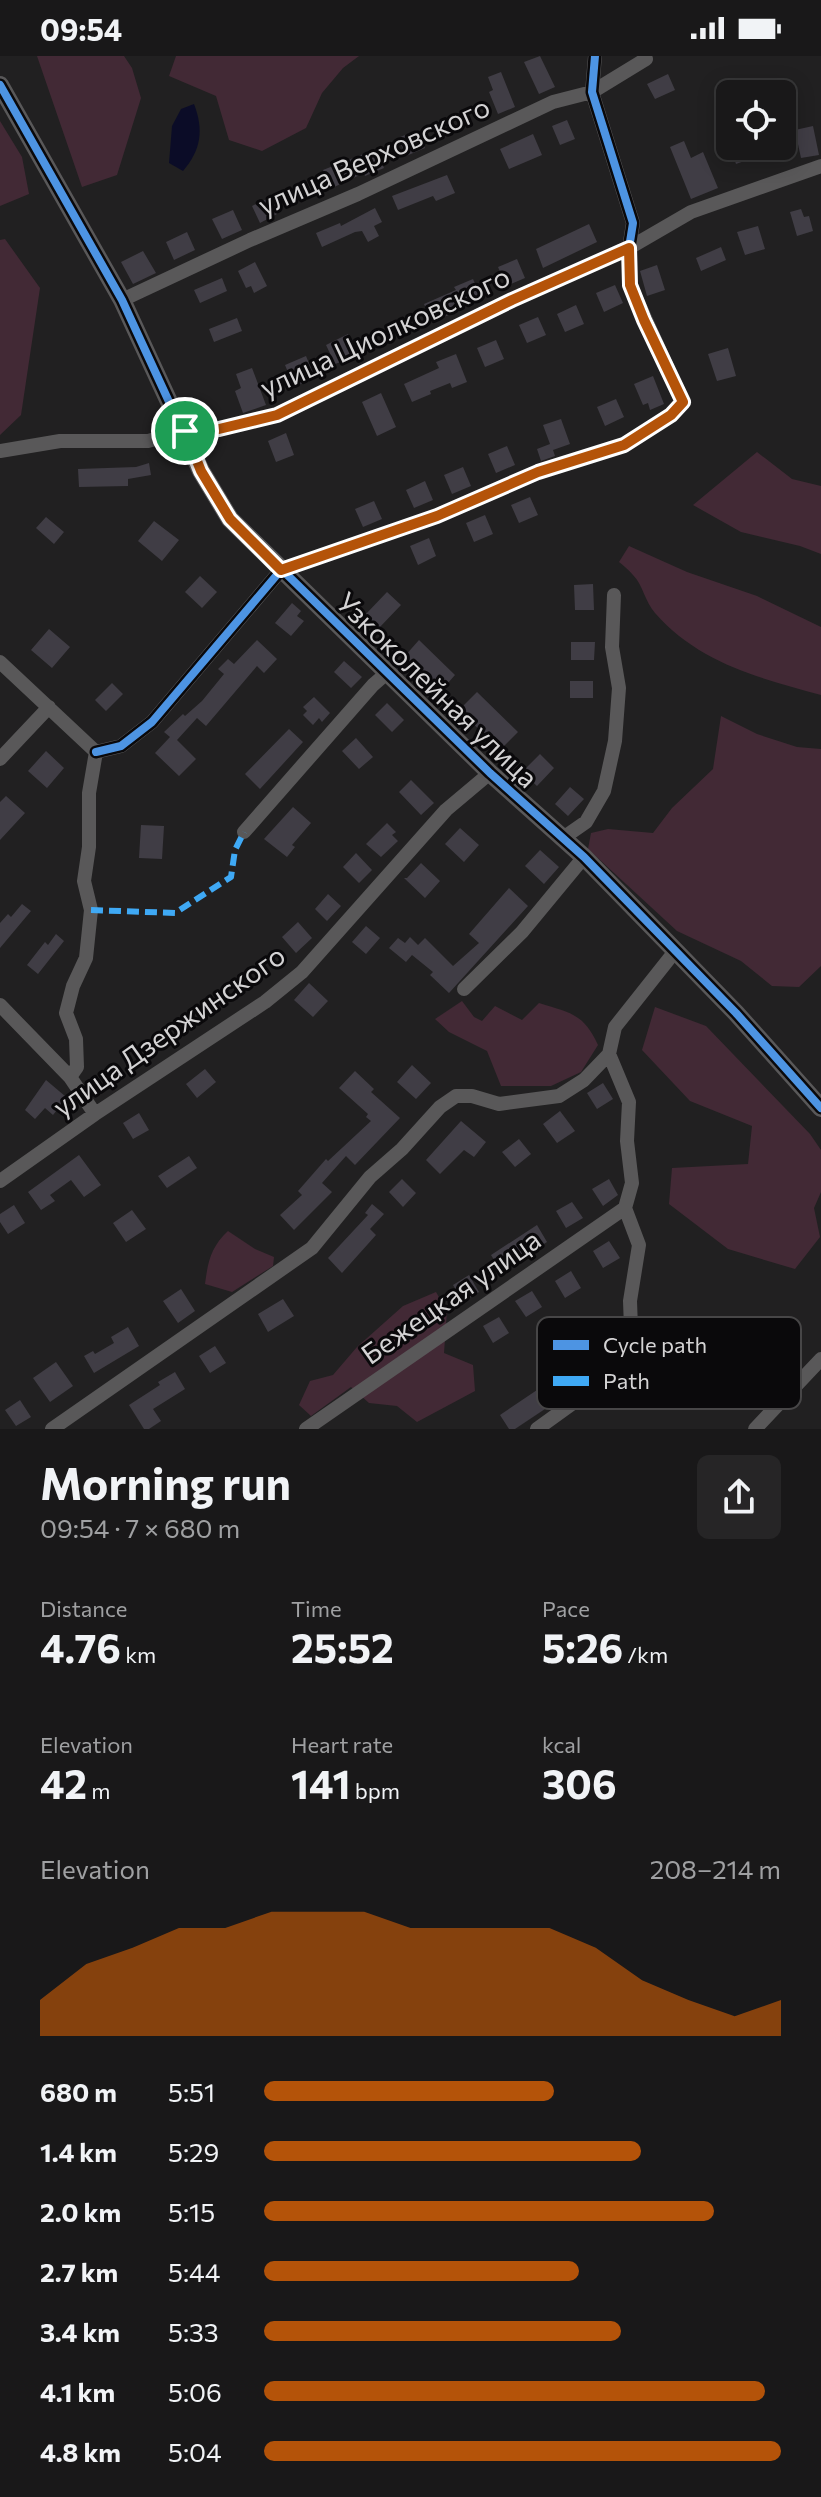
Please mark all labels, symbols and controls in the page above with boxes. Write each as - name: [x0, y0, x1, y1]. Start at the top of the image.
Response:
- text: 09:54: [40, 10, 122, 47]
- map controls: [716, 80, 796, 160]
- button: locate: [716, 80, 796, 160]
- street label: улица Верховского: [252, 89, 495, 221]
- street label: улица Циолковского: [254, 258, 515, 404]
- pin: [151, 397, 219, 465]
- icon: arrive: [163, 409, 207, 453]
- street label: Узкоколейная улица: [330, 584, 545, 794]
- street label: улица Дзержинского: [46, 937, 291, 1123]
- street label: Бежецкая улица: [354, 1222, 547, 1371]
- legend: [537, 1317, 801, 1409]
- text: Cycle path: [603, 1331, 707, 1358]
- text: Path: [603, 1367, 650, 1394]
- text: Morning run: [40, 1455, 291, 1509]
- button: share: [697, 1455, 781, 1539]
- text: 09:54 · 7 × 680 m: [40, 1512, 240, 1543]
- text: Distance: [40, 1595, 127, 1622]
- text: Time: [291, 1595, 342, 1622]
- text: Pace: [542, 1595, 590, 1622]
- text: 4.76: [40, 1622, 121, 1671]
- text: 25:52: [291, 1622, 394, 1671]
- text: 5:26: [542, 1622, 623, 1671]
- text: km: [121, 1641, 156, 1668]
- text: /km: [623, 1641, 668, 1668]
- text: Elevation: [40, 1731, 133, 1758]
- text: Heart rate: [291, 1731, 393, 1758]
- text: kcal: [542, 1731, 581, 1758]
- text: 42: [40, 1758, 87, 1807]
- text: 141: [291, 1758, 351, 1807]
- text: 306: [542, 1758, 617, 1807]
- text: m: [87, 1777, 110, 1804]
- text: bpm: [351, 1777, 400, 1804]
- text: Elevation: [40, 1853, 150, 1884]
- text: 208–214 m: [650, 1853, 781, 1884]
- text: 680 m: [40, 2076, 117, 2107]
- text: 5:51: [168, 2076, 215, 2107]
- text: 1.4 km: [40, 2136, 117, 2167]
- text: 5:29: [168, 2136, 219, 2167]
- text: 2.0 km: [40, 2196, 121, 2227]
- text: 5:15: [168, 2196, 215, 2227]
- text: 2.7 km: [40, 2256, 118, 2287]
- text: 5:44: [168, 2256, 220, 2287]
- text: 3.4 km: [40, 2316, 120, 2347]
- text: 5:33: [168, 2316, 219, 2347]
- text: 4.1 km: [40, 2376, 115, 2407]
- text: 5:06: [168, 2376, 222, 2407]
- text: 4.8 km: [40, 2436, 121, 2467]
- text: 5:04: [168, 2436, 222, 2467]

